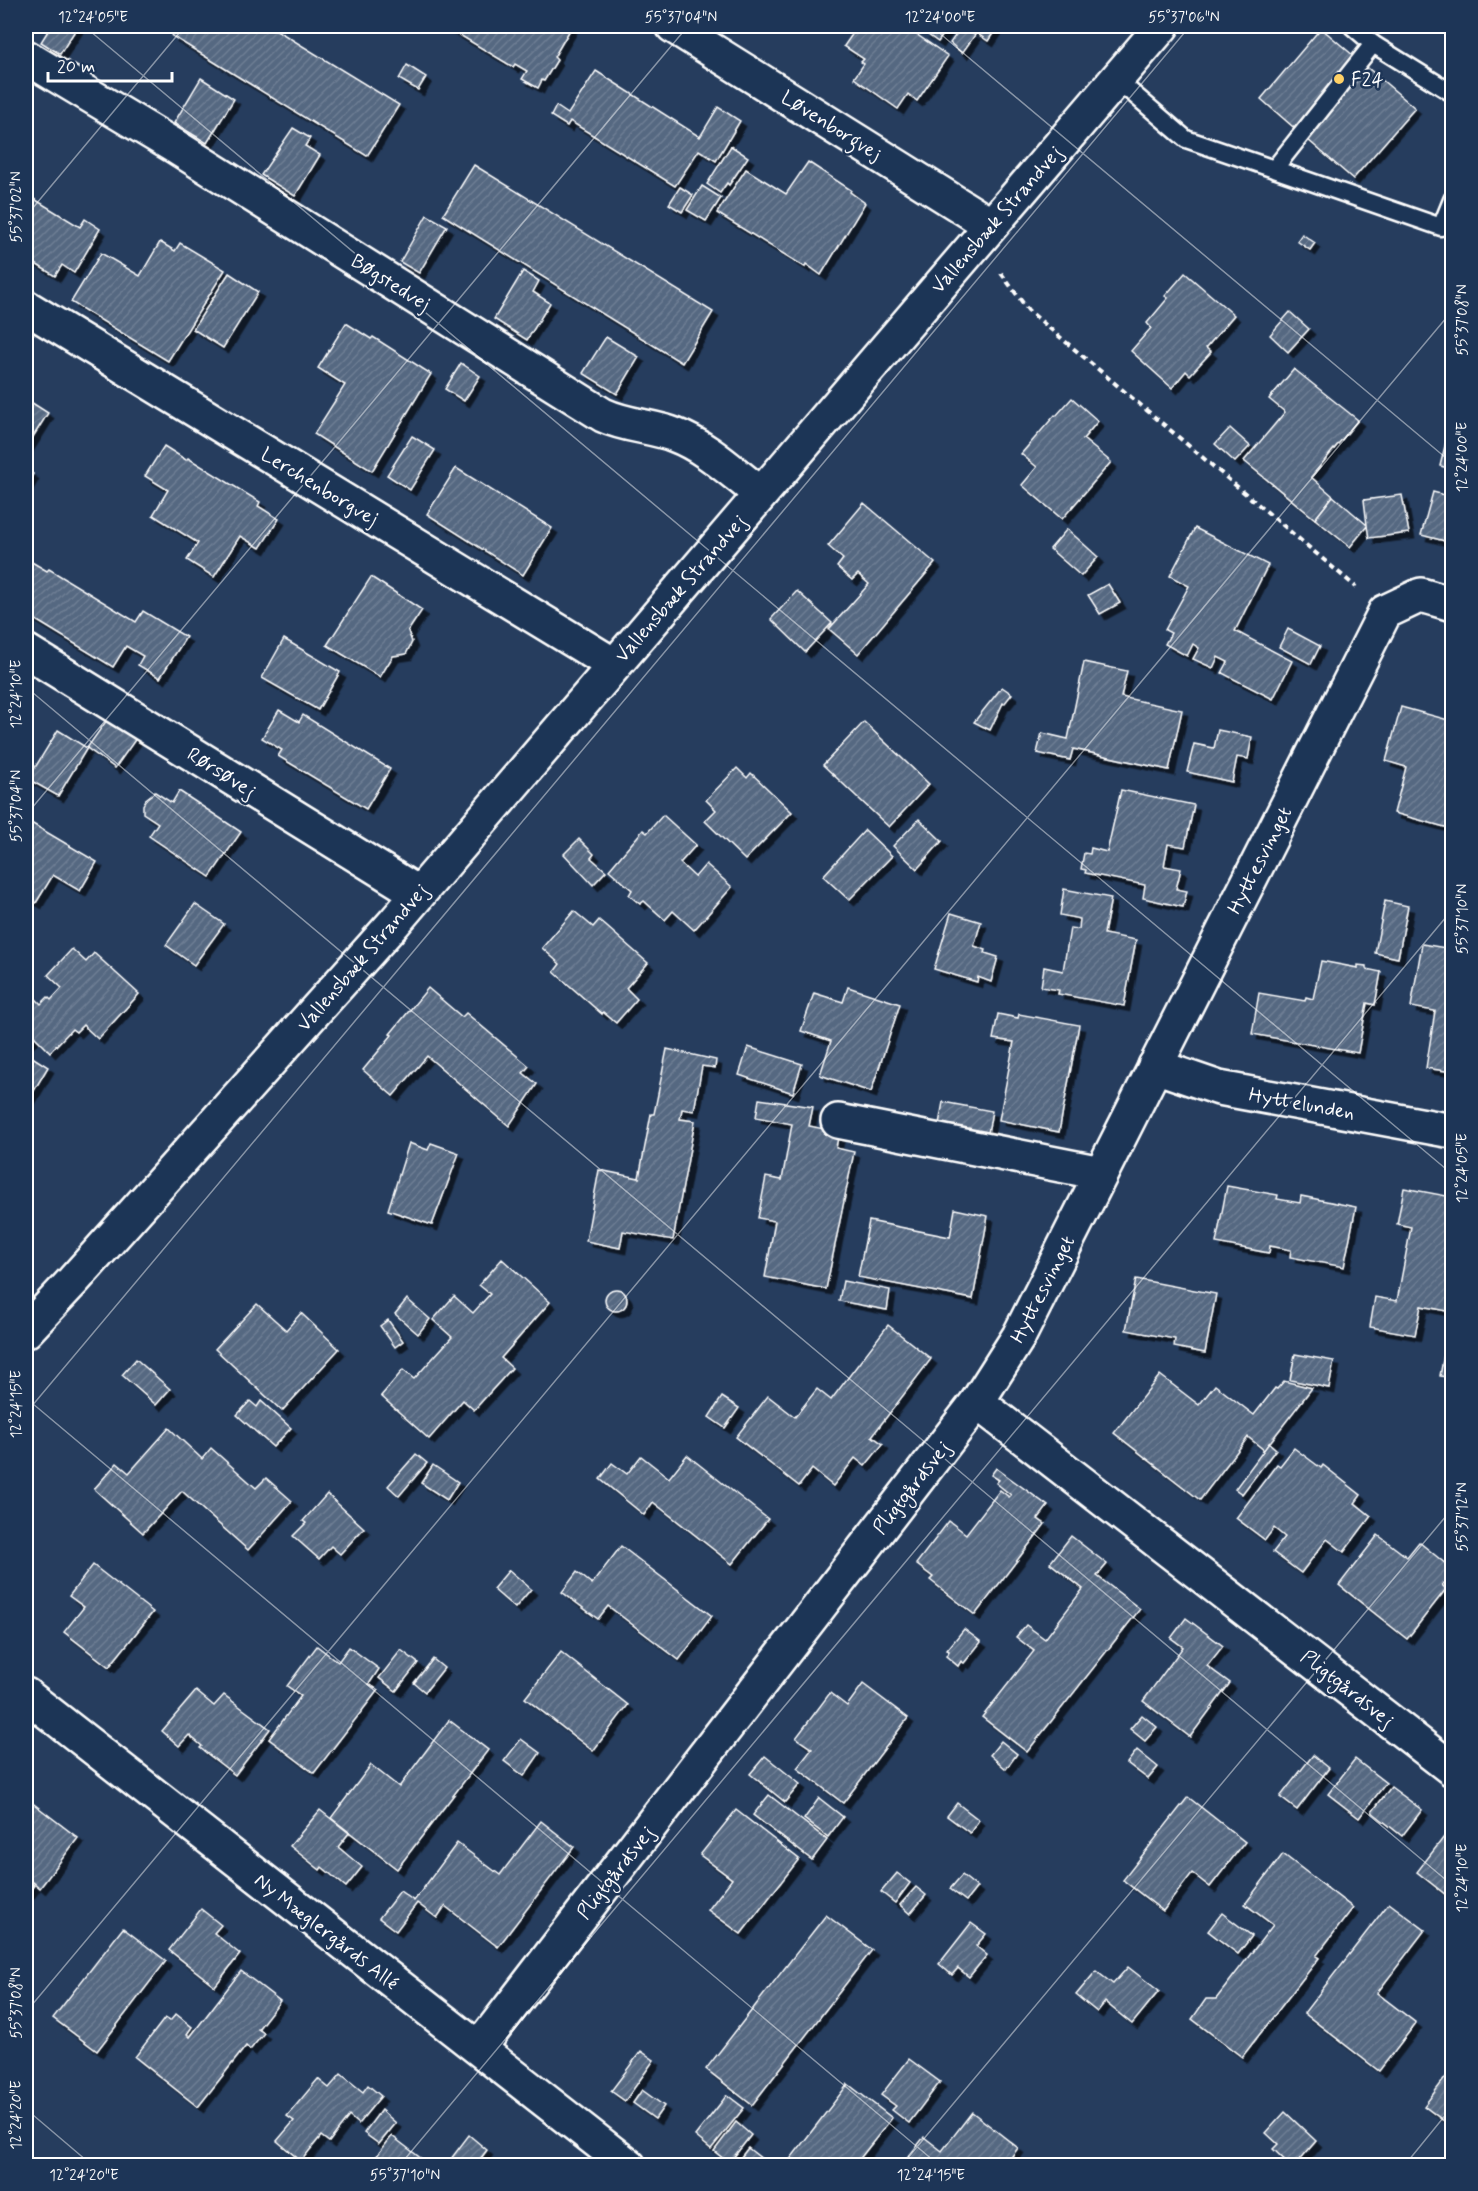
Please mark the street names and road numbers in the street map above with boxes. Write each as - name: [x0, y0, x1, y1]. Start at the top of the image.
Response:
- street label: Løvenborgvej: [775, 85, 887, 170]
- street label: Vallensbæk Strandvej: [925, 140, 1069, 300]
- street label: Bøgstedvej: [345, 248, 435, 318]
- street label: Lerchenborgvej: [255, 442, 383, 533]
- street label: Vallensbæk Strandvej: [609, 509, 753, 669]
- street label: Rørsøvej: [181, 741, 261, 805]
- street label: Hyttesvinget: [1222, 802, 1299, 919]
- street label: Vallensbæk Strandvej: [291, 878, 435, 1038]
- street label: Hyttelunden: [1247, 1082, 1357, 1127]
- street label: Hyttesvinget: [1005, 1231, 1082, 1348]
- street label: Pligtgårdsvej: [867, 1436, 958, 1541]
- street label: Pligtgårdsvej: [1294, 1644, 1399, 1735]
- street label: Pligtgårdsvej: [571, 1821, 662, 1926]
- street label: Ny Mæglergårds Allé: [248, 1867, 404, 1997]

